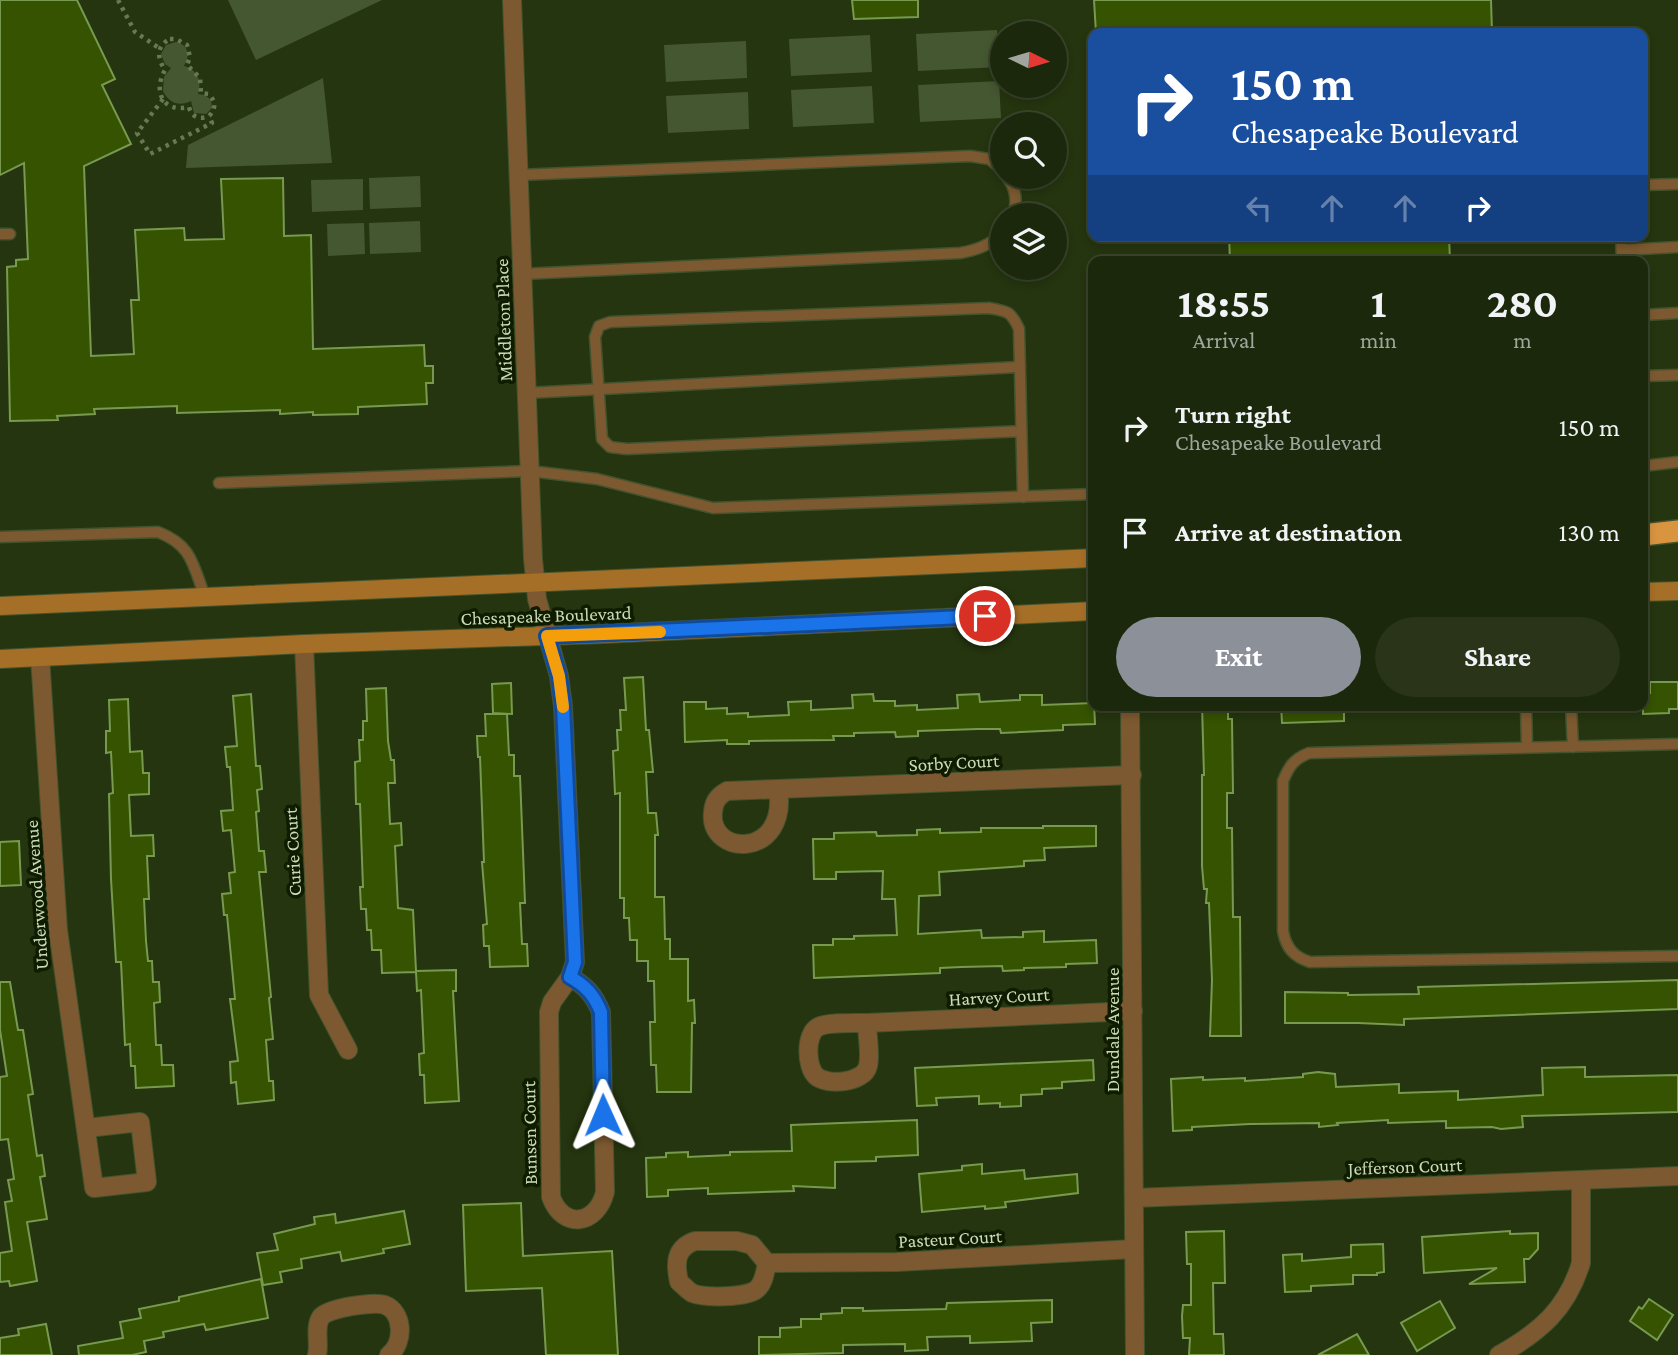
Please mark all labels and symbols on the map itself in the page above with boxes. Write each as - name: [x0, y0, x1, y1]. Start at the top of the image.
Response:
- north arrow: [990, 21, 1068, 98]
- street label: Middleton Place: [491, 258, 516, 382]
- pin: [955, 586, 1015, 646]
- street label: Chesapeake Boulevard: [460, 602, 632, 629]
- street label: Sorby Court: [908, 750, 1001, 775]
- street label: Curie Court: [280, 807, 305, 897]
- street label: Underwood Avenue: [21, 819, 52, 970]
- street label: Dundale Avenue: [1102, 968, 1123, 1092]
- street label: Harvey Court: [948, 983, 1051, 1010]
- position arrow: [566, 1078, 640, 1152]
- street label: Bunsen Court: [518, 1080, 541, 1185]
- street label: Jefferson Court: [1345, 1154, 1463, 1179]
- street label: Pasteur Court: [898, 1225, 1003, 1252]

